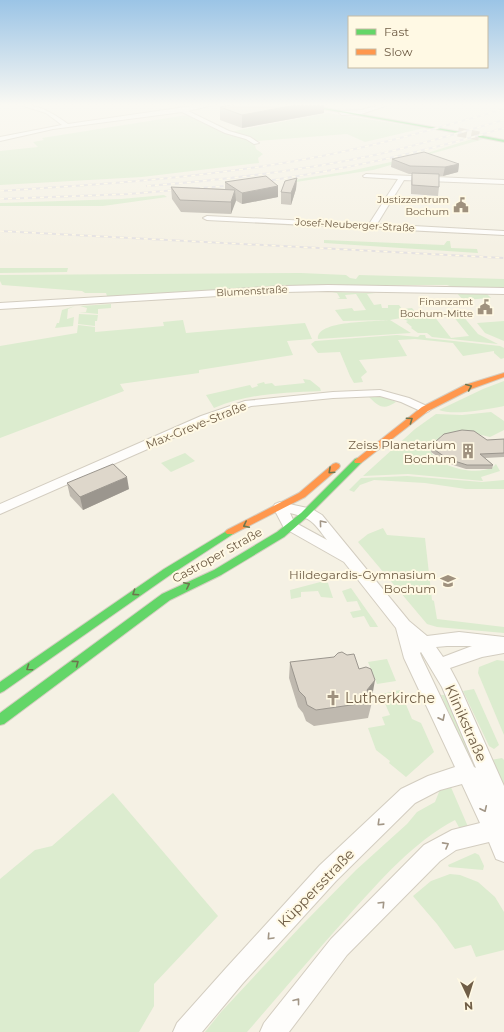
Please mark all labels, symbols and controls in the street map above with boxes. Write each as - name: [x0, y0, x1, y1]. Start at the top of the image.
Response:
- legend: [348, 16, 488, 68]
- text: Fast: [384, 24, 409, 39]
- text: Slow: [384, 44, 413, 59]
- place label: Justizzentrum Bochum: [376, 193, 449, 218]
- public building icon: Justizzentrum Bochum: [452, 196, 470, 214]
- street label: Josef-Neuberger-Straße: [294, 215, 415, 235]
- street label: Blumenstraße: [216, 283, 288, 299]
- place label: Finanzamt Bochum-Mitte: [400, 295, 473, 320]
- public building icon: Finanzamt Bochum-Mitte: [476, 298, 494, 316]
- one-way arrow: [464, 384, 472, 392]
- street label: Max-Greve-Straße: [143, 398, 249, 452]
- one-way arrow: [406, 417, 413, 424]
- place label: Zeiss Planetarium Bochum: [348, 437, 456, 466]
- building icon: Zeiss Planetarium Bochum: [459, 442, 477, 460]
- one-way arrow: [329, 466, 336, 473]
- one-way arrow: [242, 520, 250, 528]
- one-way arrow: [319, 521, 326, 528]
- street label: Castroper Straße: [169, 524, 265, 586]
- place label: Hildegardis-Gymnasium Bochum: [289, 567, 436, 596]
- school or university icon: Hildegardis-Gymnasium Bochum: [439, 572, 457, 590]
- one-way arrow: [183, 582, 190, 590]
- one-way arrow: [132, 588, 139, 596]
- one-way arrow: [71, 661, 78, 668]
- one-way arrow: [26, 663, 33, 670]
- street label: Klinikstraße: [441, 682, 491, 764]
- church icon: Lutherkirche: [324, 689, 342, 707]
- place label: Lutherkirche: [345, 689, 435, 707]
- one-way arrow: [437, 714, 445, 721]
- one-way arrow: [479, 805, 487, 813]
- one-way arrow: [377, 818, 385, 826]
- one-way arrow: [442, 842, 449, 849]
- street label: Küppersstraße: [274, 845, 358, 931]
- one-way arrow: [377, 901, 385, 909]
- one-way arrow: [268, 932, 275, 939]
- north arrow: [448, 976, 488, 1016]
- one-way arrow: [292, 999, 299, 1006]
- text: N: [464, 999, 474, 1013]

